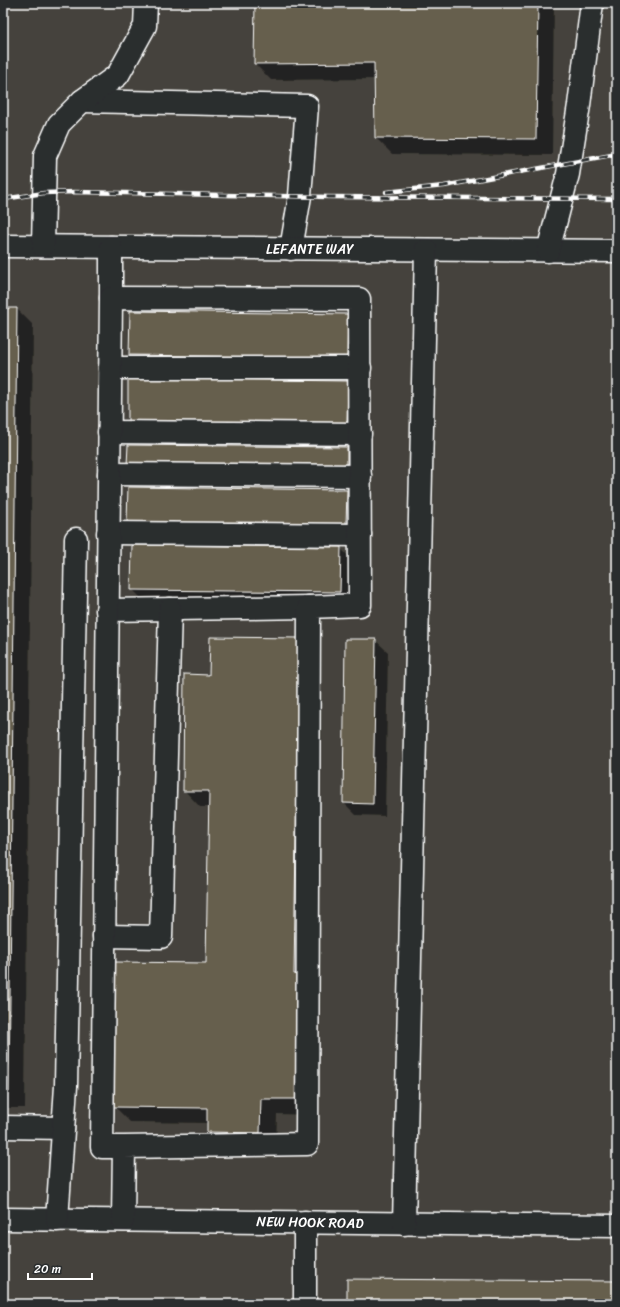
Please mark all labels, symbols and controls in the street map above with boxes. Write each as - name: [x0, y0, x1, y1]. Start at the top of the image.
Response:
- street label: LEFANTE WAY: [266, 237, 354, 262]
- street label: NEW HOOK ROAD: [256, 1209, 364, 1236]
- scale bar: [28, 1255, 92, 1281]
- text: 20 m: [34, 1258, 61, 1280]

